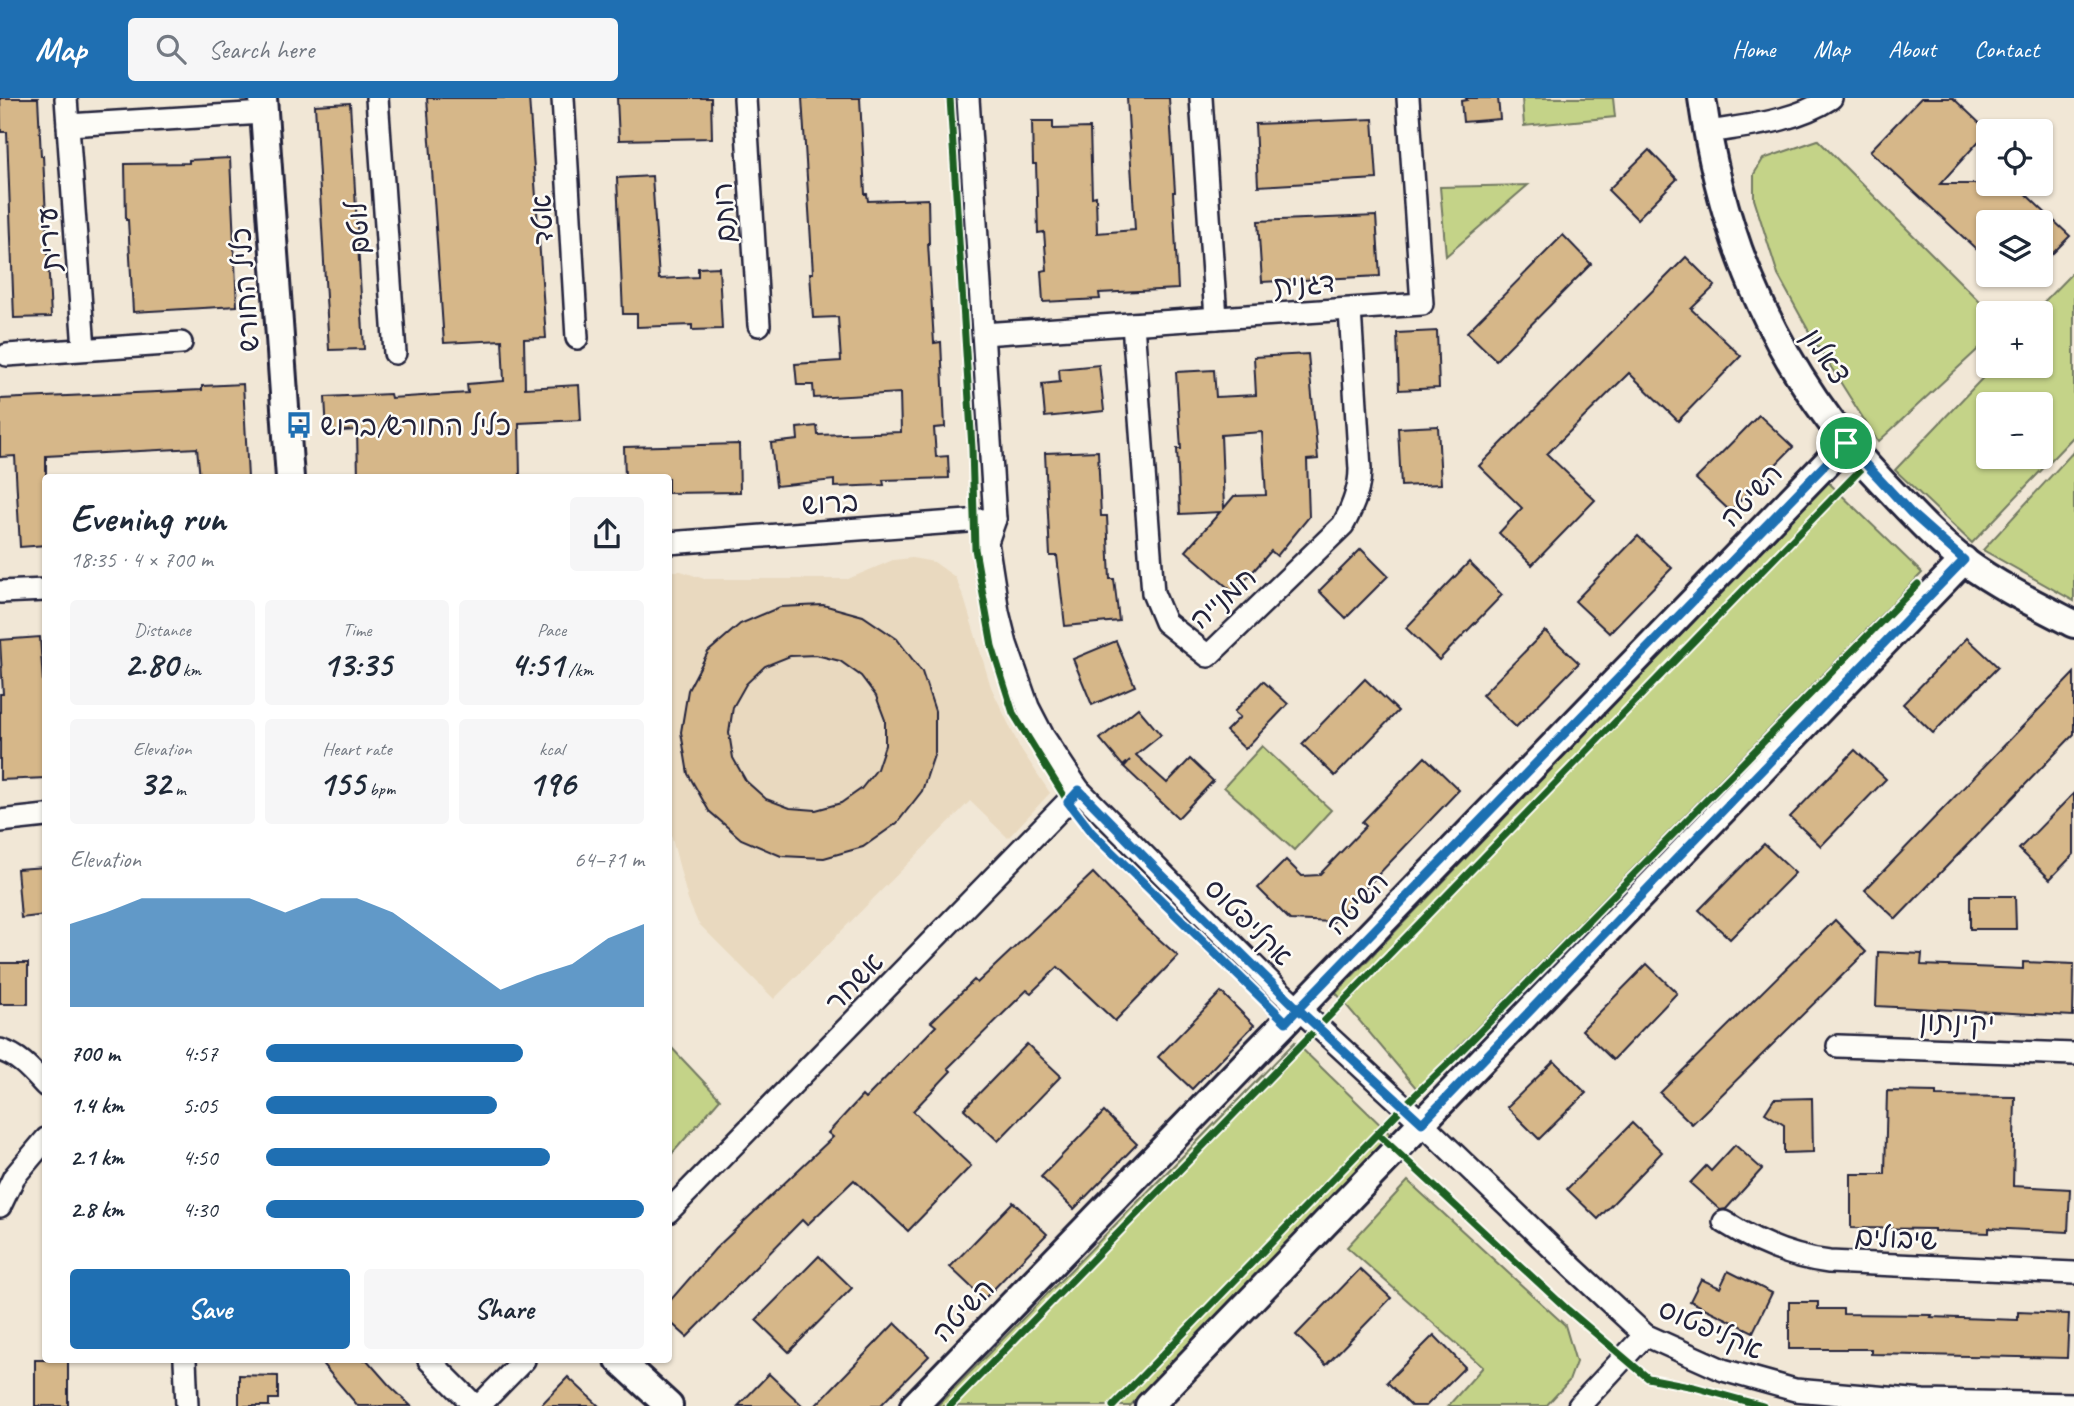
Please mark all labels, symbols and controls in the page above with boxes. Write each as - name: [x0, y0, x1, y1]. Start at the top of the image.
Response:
- search box: [128, 18, 618, 81]
- text: Map: [35, 28, 86, 70]
- icon: search: [152, 30, 190, 68]
- text: Search here: [208, 33, 314, 66]
- text: Home: [1732, 34, 1775, 64]
- text: Map: [1813, 34, 1850, 64]
- text: About: [1888, 34, 1936, 64]
- text: Contact: [1974, 34, 2039, 64]
- map controls: [1976, 119, 2053, 469]
- button: locate: [1976, 119, 2053, 196]
- street label: רותם: [704, 182, 744, 244]
- street label: אטד: [523, 194, 561, 246]
- street label: לוטם: [339, 199, 377, 255]
- street label: עירית: [29, 206, 69, 274]
- button: layers: [1976, 210, 2053, 287]
- street label: כליל החורש: [223, 227, 267, 353]
- street label: דגנית: [1272, 264, 1336, 304]
- button: +: [1976, 301, 2053, 378]
- street label: צאלון: [1795, 321, 1857, 391]
- button: −: [1976, 392, 2053, 469]
- place label: כליל החורש/ברוש: [320, 408, 511, 443]
- bus stop icon: כליל החורש/ברוש: [284, 410, 314, 440]
- pin: [1816, 413, 1876, 473]
- icon: arrive: [1827, 424, 1865, 462]
- street label: השיטה: [1712, 456, 1790, 534]
- street label: ברוש: [800, 484, 860, 522]
- text: Evening run: [70, 495, 226, 542]
- button: share: [570, 497, 644, 571]
- text: 18:35 · 4 × 700 m: [70, 545, 213, 574]
- street label: חמנייה: [1182, 559, 1264, 637]
- text: Distance: [134, 618, 191, 642]
- text: Time: [342, 618, 372, 642]
- text: Pace: [537, 618, 566, 642]
- text: 2.80: [124, 642, 178, 687]
- text: 13:35: [322, 642, 392, 687]
- text: 4:51: [510, 642, 564, 687]
- text: km: [178, 658, 201, 682]
- text: /km: [564, 658, 593, 682]
- text: Elevation: [133, 737, 192, 761]
- text: Heart rate: [322, 737, 392, 761]
- text: kcal: [539, 737, 564, 761]
- text: 32: [139, 761, 170, 806]
- text: 155: [319, 761, 365, 806]
- text: 196: [528, 761, 575, 806]
- text: m: [170, 777, 186, 801]
- text: bpm: [365, 777, 395, 801]
- text: Elevation: [70, 845, 141, 874]
- text: 64–71 m: [574, 845, 644, 874]
- street label: השיטה: [1318, 864, 1396, 942]
- street label: אקליפטוס: [1197, 870, 1301, 974]
- street label: אשחר: [817, 945, 891, 1019]
- street label: יקינתון: [1919, 1003, 1995, 1041]
- text: 700 m: [70, 1039, 120, 1068]
- text: 4:57: [182, 1039, 218, 1068]
- text: 1.4 km: [70, 1091, 124, 1120]
- text: 5:05: [182, 1091, 218, 1120]
- text: 2.1 km: [70, 1143, 124, 1172]
- text: 4:50: [182, 1143, 218, 1172]
- text: 2.8 km: [70, 1195, 124, 1224]
- text: 4:30: [182, 1195, 218, 1224]
- street label: שיבולים: [1854, 1218, 1938, 1258]
- button: Save: [70, 1269, 350, 1349]
- button: Share: [364, 1269, 644, 1349]
- street label: השיטה: [924, 1271, 1002, 1349]
- street label: אקליפטוס: [1653, 1290, 1769, 1368]

